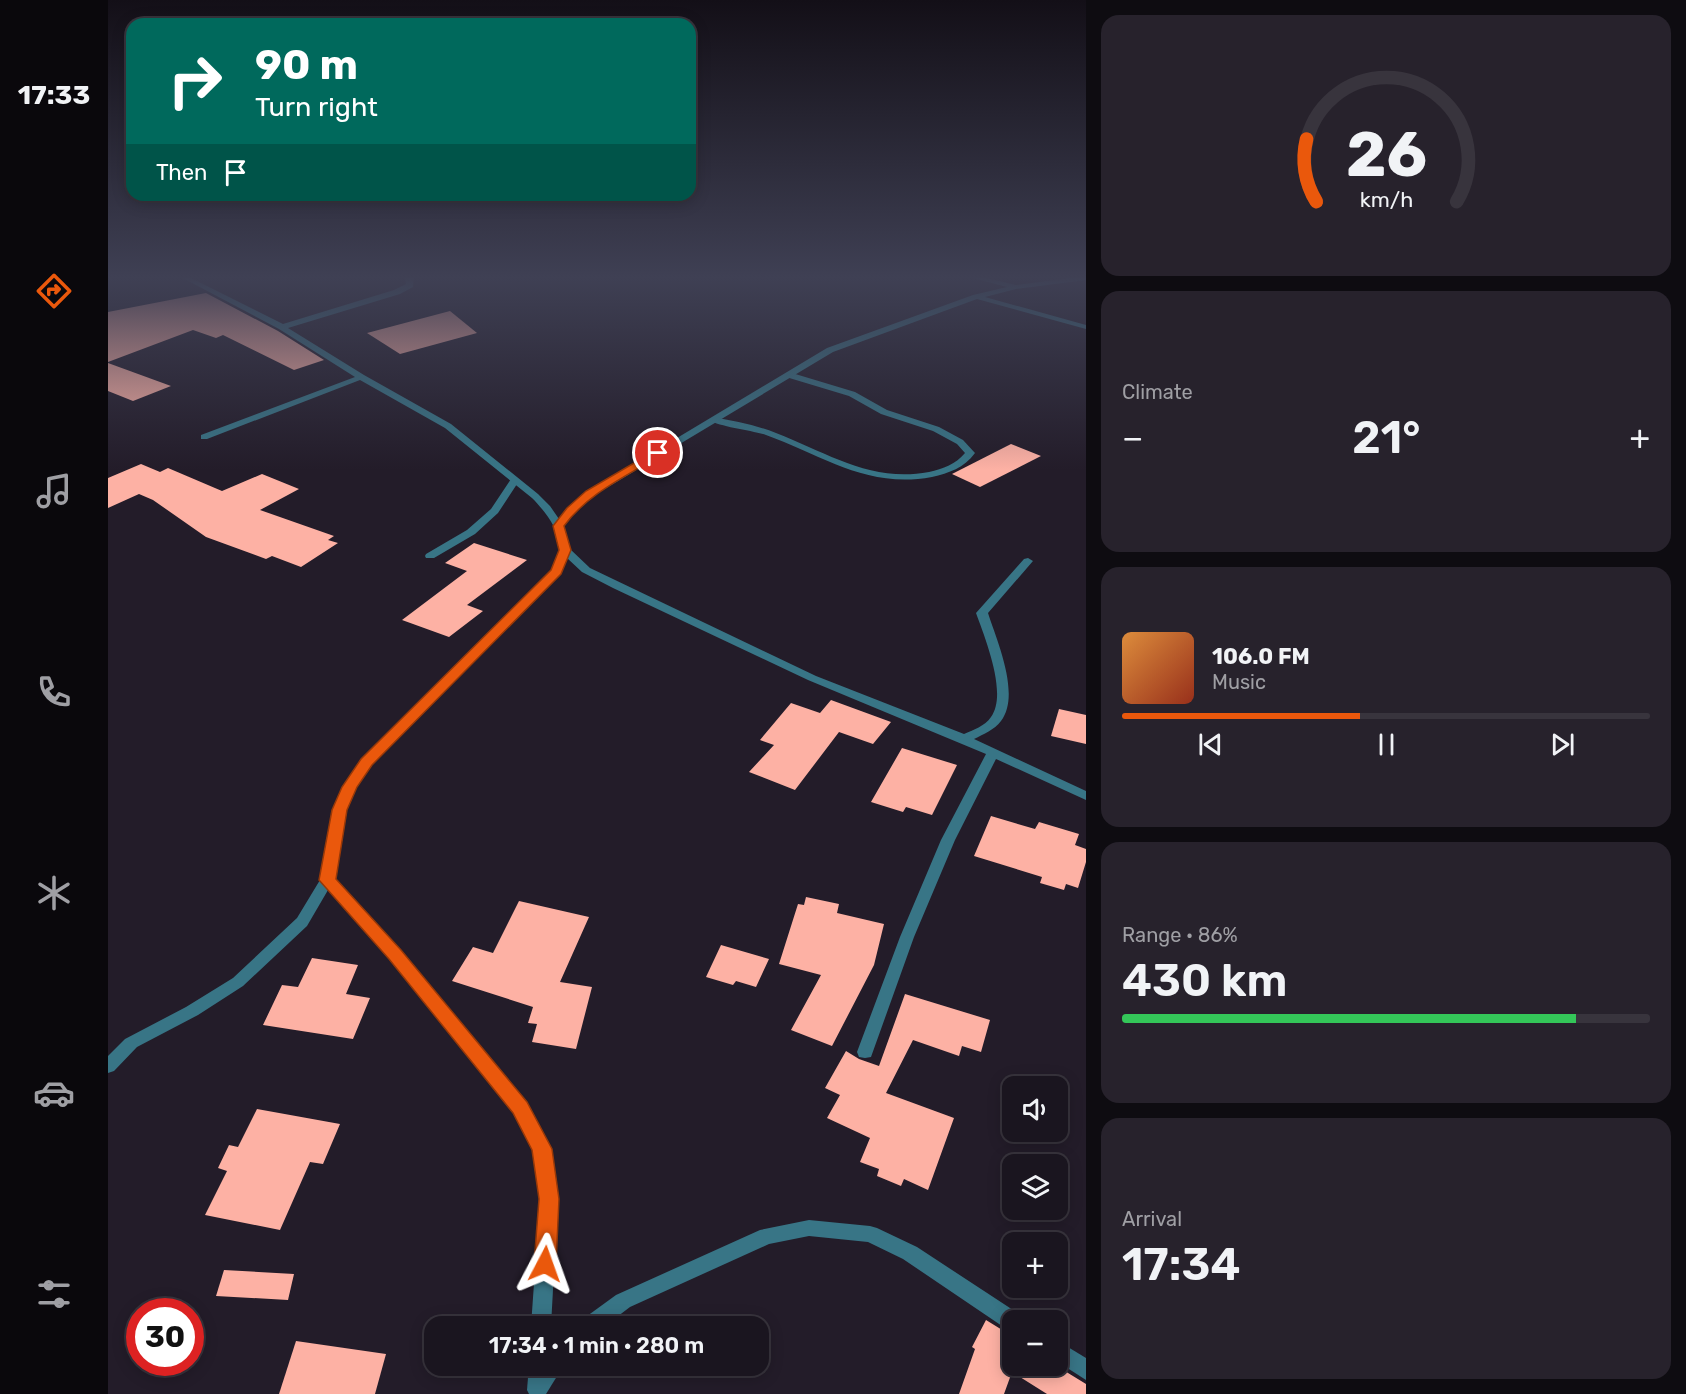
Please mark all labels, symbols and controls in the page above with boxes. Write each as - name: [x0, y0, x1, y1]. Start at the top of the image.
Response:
- text: 90 m: [255, 40, 358, 90]
- icon: right: [156, 42, 234, 120]
- text: 17:33: [18, 79, 90, 111]
- text: Turn right: [255, 91, 378, 123]
- text: 26: [1345, 119, 1427, 193]
- icon: arrive: [219, 156, 252, 189]
- text: Then: [156, 159, 207, 186]
- text: km/h: [1359, 188, 1413, 213]
- icon: directions: [33, 270, 75, 312]
- text: Climate: [1122, 380, 1193, 404]
- text: 21°: [1352, 411, 1421, 464]
- text: −: [1122, 418, 1143, 457]
- text: +: [1629, 418, 1650, 457]
- pin: [632, 427, 683, 478]
- icon: arrive: [641, 436, 674, 469]
- icon: music: [33, 470, 75, 512]
- text: 106.0 FM: [1212, 643, 1310, 670]
- text: Music: [1212, 670, 1266, 694]
- icon: phone: [33, 671, 75, 713]
- icon: previous: [1194, 728, 1227, 761]
- icon: pause: [1370, 728, 1403, 761]
- icon: next: [1546, 728, 1579, 761]
- icon: climate: [33, 872, 75, 914]
- text: Range · 86%: [1122, 923, 1238, 947]
- text: 430 km: [1122, 954, 1287, 1007]
- icon: car: [33, 1072, 75, 1114]
- map controls: [1002, 1076, 1068, 1376]
- button: sound: [1002, 1076, 1068, 1142]
- button: layers: [1002, 1154, 1068, 1220]
- text: Arrival: [1122, 1207, 1182, 1231]
- position arrow: [513, 1232, 577, 1296]
- button: +: [1002, 1232, 1068, 1298]
- text: 17:34: [1122, 1238, 1240, 1291]
- icon: filters: [33, 1273, 75, 1315]
- speed limit sign: 30: [126, 1298, 204, 1376]
- button: −: [1002, 1310, 1068, 1376]
- text: 17:34 · 1 min · 280 m: [489, 1332, 704, 1359]

